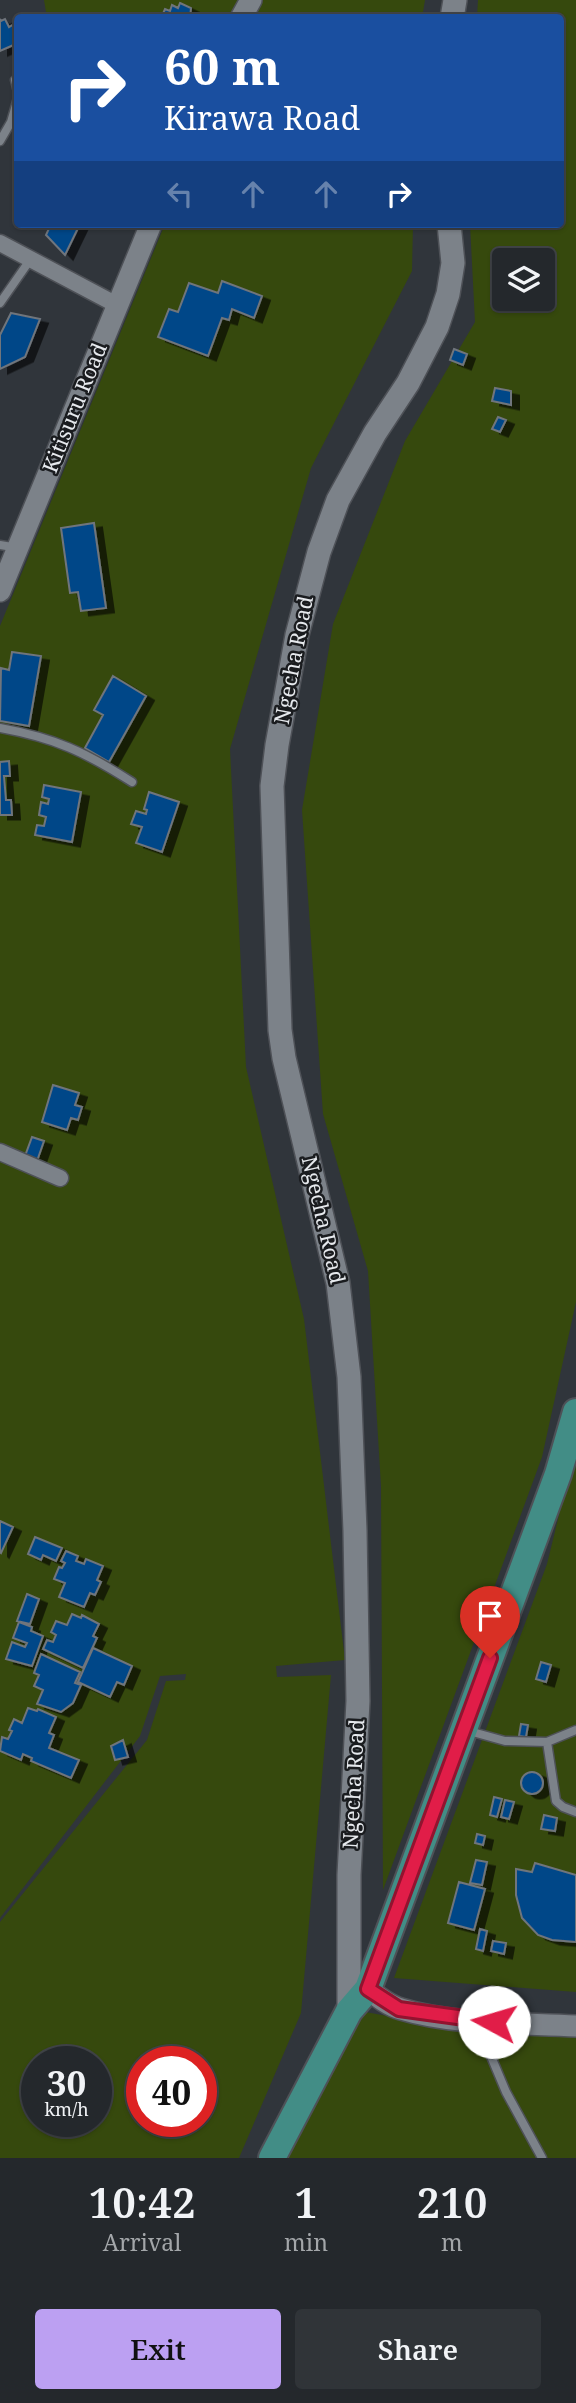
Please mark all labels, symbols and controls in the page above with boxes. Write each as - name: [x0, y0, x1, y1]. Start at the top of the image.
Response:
- text: 60 m: [164, 33, 280, 99]
- icon: right: [49, 42, 140, 133]
- text: Kirawa Road: [164, 96, 360, 139]
- icon: left: [161, 175, 199, 213]
- icon: ahead: [234, 175, 272, 213]
- icon: ahead: [307, 175, 345, 213]
- icon: right: [380, 175, 418, 213]
- map controls: [492, 248, 555, 311]
- button: layers: [492, 248, 555, 311]
- street label: Kitisuru Road: [35, 338, 113, 477]
- street label: Ngecha Road: [267, 593, 319, 726]
- street label: Ngecha Road: [296, 1153, 352, 1286]
- pin: [460, 1586, 520, 1658]
- icon: arrive: [471, 1597, 509, 1635]
- street label: Ngecha Road: [336, 1718, 370, 1850]
- position arrow: [457, 1985, 531, 2059]
- speed limit sign: 40: [126, 2046, 217, 2137]
- text: 30: [47, 2059, 86, 2106]
- text: km/h: [44, 2097, 89, 2121]
- text: 10:42: [89, 2173, 196, 2230]
- text: 1: [294, 2173, 318, 2230]
- text: 210: [417, 2173, 487, 2230]
- text: Arrival: [103, 2226, 181, 2258]
- text: min: [284, 2226, 328, 2258]
- text: m: [441, 2226, 463, 2258]
- button: Exit: [35, 2309, 281, 2389]
- button: Share: [295, 2309, 541, 2389]

